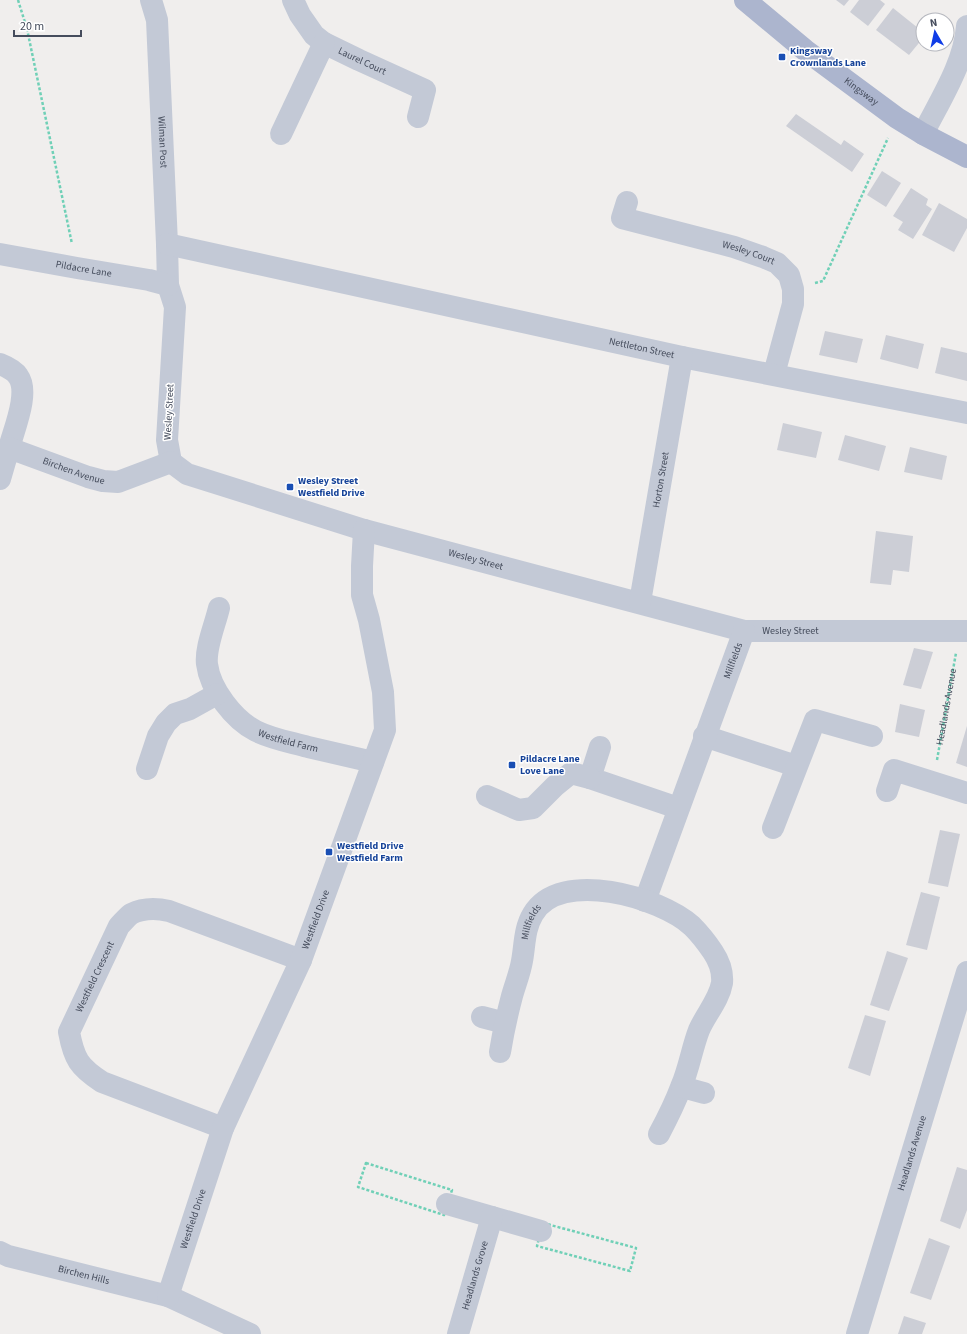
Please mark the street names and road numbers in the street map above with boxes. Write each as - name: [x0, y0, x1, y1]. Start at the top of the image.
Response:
- street label: Laurel Court: [336, 44, 389, 79]
- street label: Kingsway: [841, 74, 882, 109]
- street label: Wilman Post: [154, 116, 171, 169]
- street label: Wesley Court: [721, 237, 778, 268]
- street label: Pildacre Lane: [55, 257, 113, 281]
- street label: Nettleton Street: [608, 334, 676, 362]
- street label: Wesley Street: [161, 383, 177, 440]
- street label: Horton Street: [649, 450, 673, 509]
- street label: Birchen Avenue: [41, 454, 106, 488]
- street label: Wesley Street: [447, 546, 505, 574]
- street label: Wesley Street: [762, 624, 819, 638]
- street label: Millfields: [720, 641, 746, 681]
- street label: Headlands Avenue: [933, 667, 960, 746]
- street label: Westfield Farm: [256, 726, 320, 756]
- street label: Westfield Drive: [298, 888, 333, 951]
- street label: Millfields: [518, 901, 545, 941]
- street label: Westfield Crescent: [72, 938, 118, 1015]
- street label: Headlands Avenue: [894, 1114, 930, 1192]
- street label: Westfield Drive: [177, 1187, 210, 1251]
- street label: Headlands Grove: [458, 1239, 492, 1312]
- street label: Birchen Hills: [57, 1262, 111, 1288]

